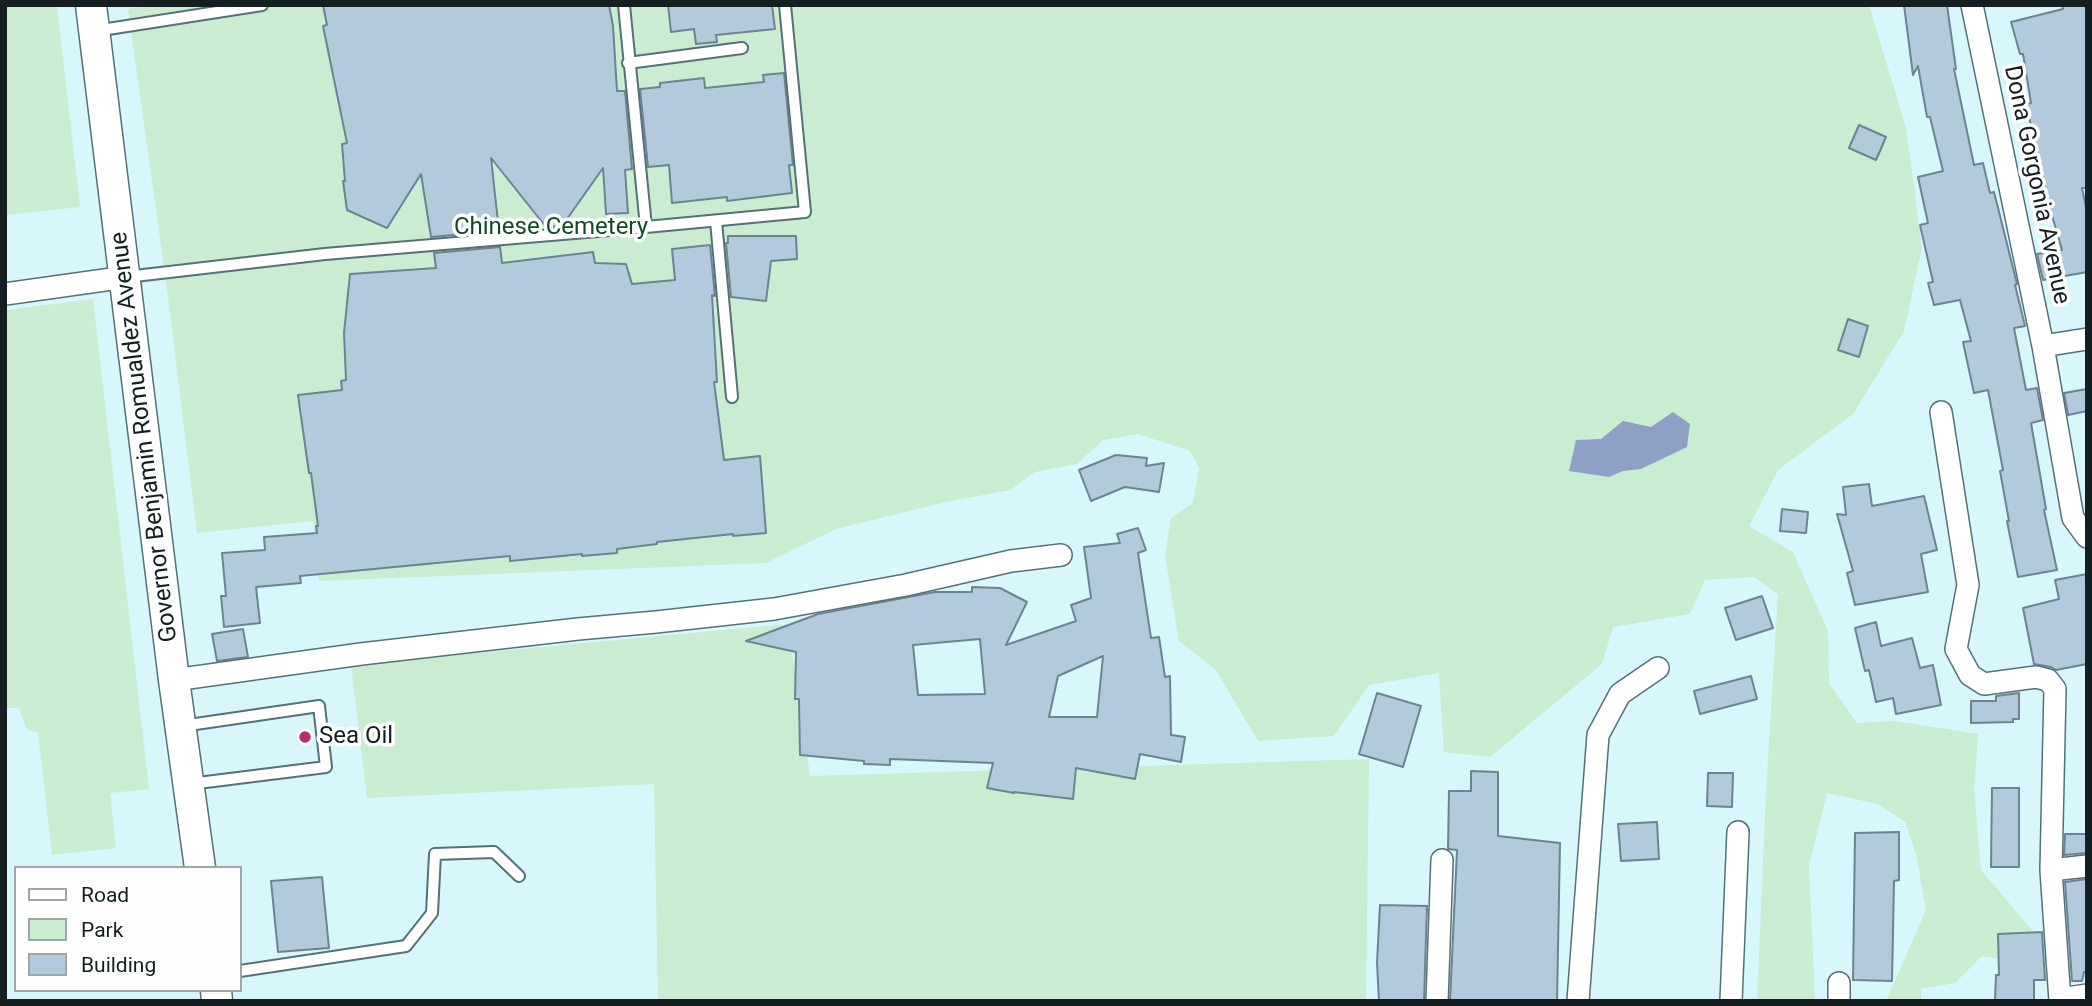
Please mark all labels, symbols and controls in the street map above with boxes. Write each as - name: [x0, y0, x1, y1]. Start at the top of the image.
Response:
- street label: Dona Gorgonia Avenue: [1997, 63, 2075, 307]
- park label: Chinese Cemetery: [454, 214, 648, 242]
- street label: Governor Benjamin Romualdez Avenue: [106, 230, 184, 644]
- place label: Sea Oil: [319, 723, 393, 751]
- marker: Sea Oil: [297, 729, 313, 745]
- legend: [14, 866, 242, 992]
- text: Road: [81, 883, 129, 907]
- text: Park: [81, 918, 123, 942]
- text: Building: [81, 953, 156, 977]

